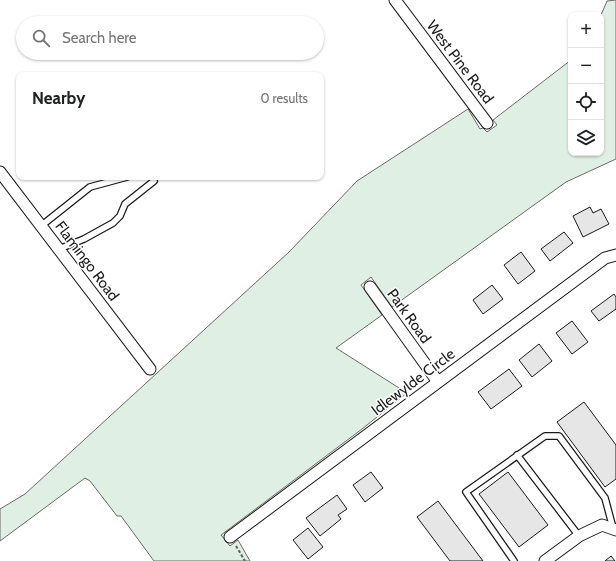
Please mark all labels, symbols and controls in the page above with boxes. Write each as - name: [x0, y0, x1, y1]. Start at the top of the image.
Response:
- map controls: [568, 12, 604, 156]
- button: +: [568, 12, 604, 48]
- search box: [16, 16, 324, 60]
- street label: West Pine Road: [423, 17, 497, 107]
- icon: search: [30, 27, 52, 49]
- text: Search here: [62, 29, 137, 47]
- button: −: [568, 48, 604, 84]
- button: locate: [568, 84, 604, 120]
- text: Nearby: [32, 88, 85, 108]
- text: 0 results: [260, 90, 308, 106]
- button: layers: [568, 120, 604, 156]
- street label: Flamingo Road: [51, 218, 123, 304]
- street label: Park Road: [383, 285, 435, 347]
- street label: Idlewylde Circle: [368, 345, 459, 419]

